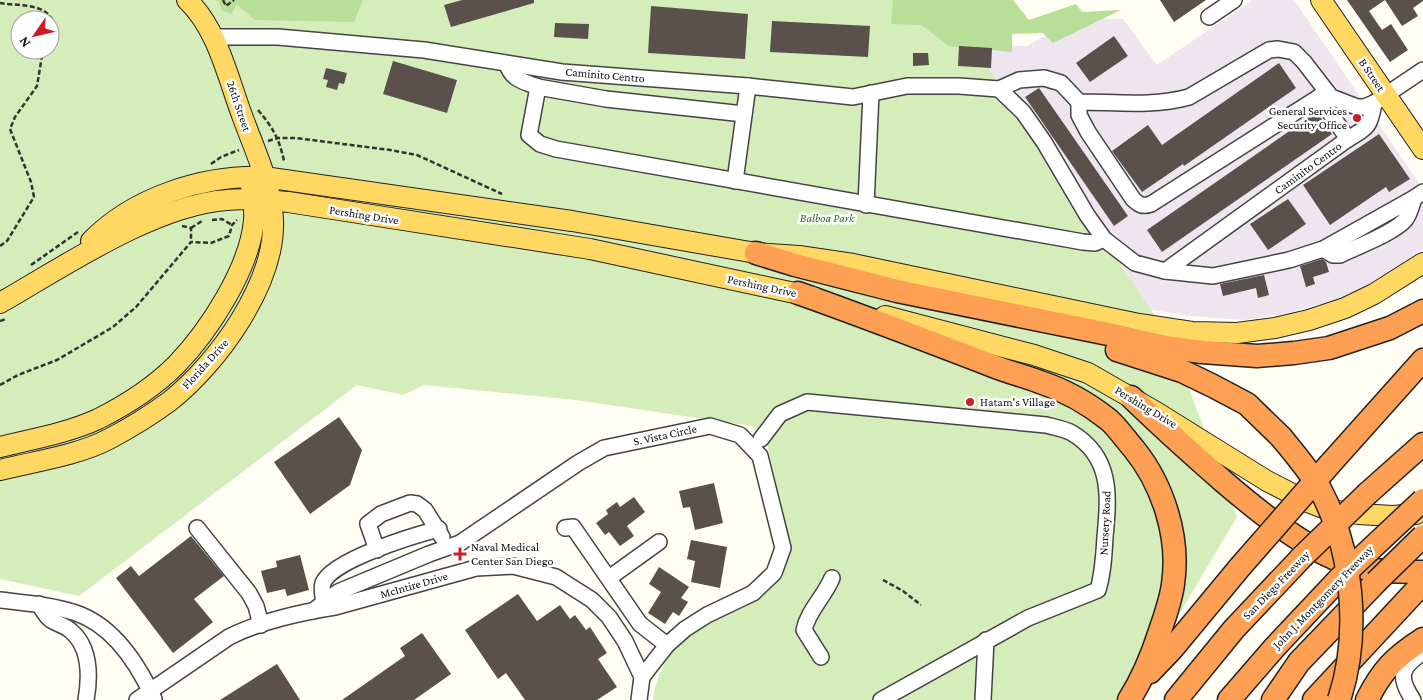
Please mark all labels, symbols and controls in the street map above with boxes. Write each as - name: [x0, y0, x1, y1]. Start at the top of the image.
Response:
- north arrow: [10, 10, 60, 60]
- text: N: [15, 33, 34, 51]
- street label: B Street: [1356, 56, 1389, 95]
- street label: Caminito Centro: [565, 65, 645, 85]
- street label: 26th Street: [224, 79, 255, 134]
- place label: General Services Security Office: [1269, 104, 1347, 132]
- marker: General Services Security Office: [1351, 112, 1363, 124]
- street label: Caminito Centro: [1272, 139, 1344, 197]
- street label: Pershing Drive: [328, 203, 400, 227]
- park label: Balboa Park: [800, 211, 855, 225]
- street label: Pershing Drive: [726, 272, 798, 300]
- street label: Florida Drive: [179, 336, 231, 392]
- street label: Pershing Drive: [1112, 383, 1180, 431]
- place label: Hatam's Village: [980, 395, 1055, 409]
- marker: Hatam's Village: [964, 396, 976, 408]
- street label: S. Vista Circle: [632, 421, 698, 449]
- street label: Nursery Road: [1096, 490, 1114, 556]
- place label: Naval Medical Center San Diego: [471, 540, 553, 568]
- street label: John J. Montgomery Freeway: [1269, 542, 1376, 652]
- marker: Naval Medical Center San Diego: [453, 547, 467, 561]
- street label: San Diego Freeway: [1240, 547, 1313, 622]
- street label: McIntire Drive: [379, 569, 449, 601]

